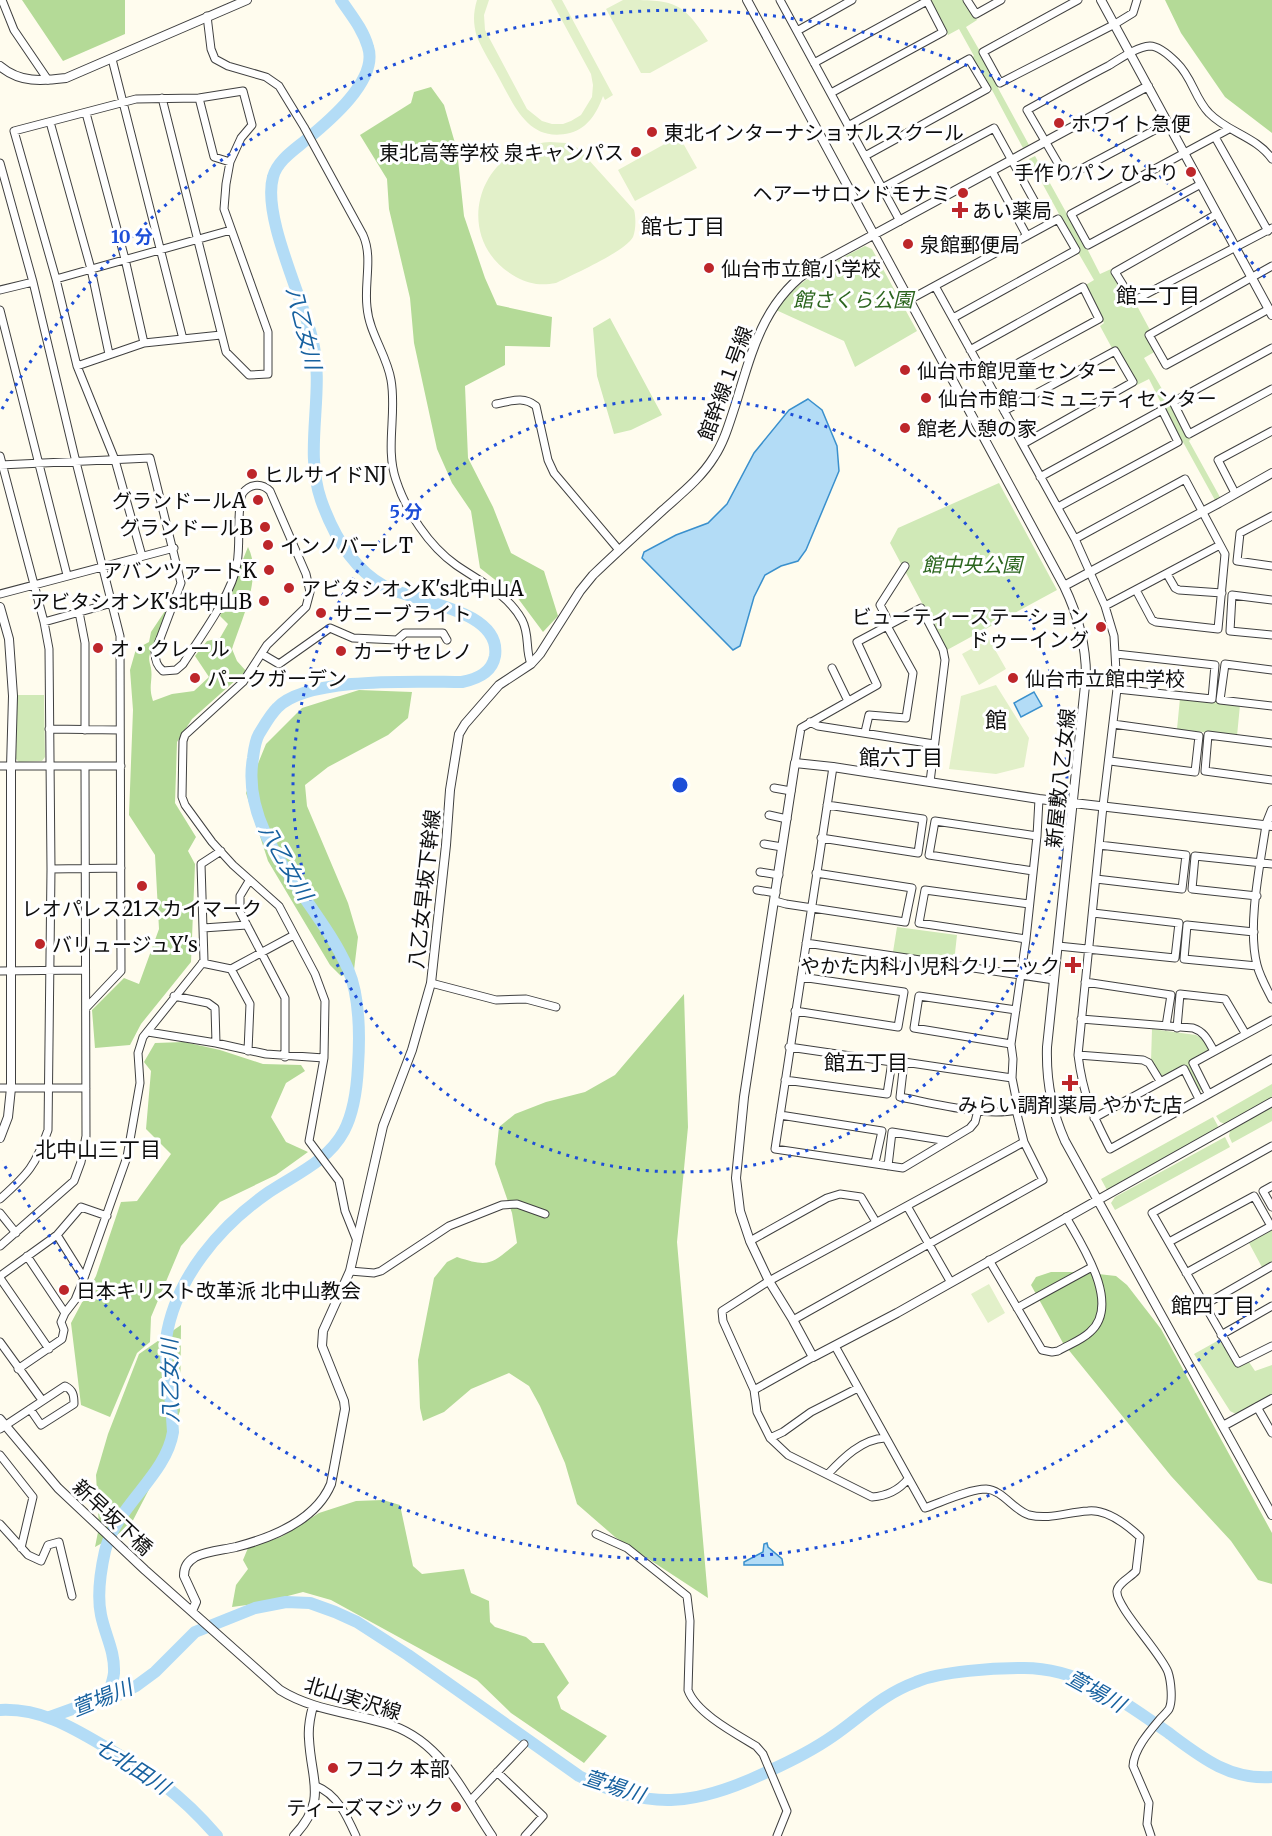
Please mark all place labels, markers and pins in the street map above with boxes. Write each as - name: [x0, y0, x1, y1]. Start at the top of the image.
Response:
- place label: ホワイト急便: [1071, 111, 1191, 136]
- marker: ホワイト急便: [1052, 116, 1066, 130]
- place label: 東北インターナショナルスクール: [664, 120, 964, 145]
- marker: 東北インターナショナルスクール: [645, 125, 659, 139]
- place label: 東北高等学校 泉キャンパス: [379, 140, 624, 165]
- marker: 東北高等学校 泉キャンパス: [629, 145, 643, 159]
- place label: 手作りパン ひより: [1014, 160, 1179, 185]
- marker: 手作りパン ひより: [1184, 165, 1198, 179]
- place label: ヘアーサロンドモナミ: [753, 181, 951, 206]
- marker: ヘアーサロンドモナミ: [956, 186, 970, 200]
- place label: あい薬局: [972, 198, 1052, 223]
- marker: あい薬局: [953, 203, 967, 217]
- place label: 泉館郵便局: [920, 232, 1020, 257]
- marker: 泉館郵便局: [901, 237, 915, 251]
- place label: 仙台市立館小学校: [721, 256, 881, 281]
- marker: 仙台市立館小学校: [702, 261, 716, 275]
- place label: 仙台市館児童センター: [917, 358, 1117, 383]
- marker: 仙台市館児童センター: [898, 363, 912, 377]
- place label: 仙台市館コミュニティセンター: [938, 386, 1217, 411]
- marker: 仙台市館コミュニティセンター: [919, 391, 933, 405]
- place label: 館老人憩の家: [917, 416, 1037, 441]
- marker: 館老人憩の家: [898, 421, 912, 435]
- place label: ヒルサイドNJ: [264, 462, 387, 487]
- marker: ヒルサイドNJ: [245, 467, 259, 481]
- place label: グランドールA: [112, 488, 247, 513]
- marker: グランドールA: [251, 493, 265, 507]
- place label: グランドールB: [120, 515, 253, 540]
- marker: グランドールB: [258, 520, 272, 534]
- place label: インノバーレT: [280, 533, 413, 558]
- marker: インノバーレT: [261, 538, 275, 552]
- place label: アバンツァートK: [102, 558, 258, 583]
- marker: アバンツァートK: [262, 563, 276, 577]
- place label: アビタシオンK's北中山A: [301, 576, 524, 601]
- marker: アビタシオンK's北中山A: [282, 581, 296, 595]
- place label: アビタシオンK's北中山B: [30, 589, 252, 614]
- marker: アビタシオンK's北中山B: [257, 594, 271, 608]
- place label: サニーブライト: [333, 601, 472, 626]
- place label: ビューティーステーション ドゥーイング: [852, 604, 1089, 652]
- marker: サニーブライト: [314, 606, 328, 620]
- marker: ビューティーステーション ドゥーイング: [1094, 620, 1108, 634]
- place label: オ・クレール: [110, 636, 230, 661]
- place label: カーサセレノ: [353, 639, 473, 664]
- marker: オ・クレール: [91, 641, 105, 655]
- marker: カーサセレノ: [334, 644, 348, 658]
- place label: パークガーデン: [207, 666, 347, 691]
- place label: 仙台市立館中学校: [1025, 666, 1185, 691]
- marker: パークガーデン: [188, 671, 202, 685]
- marker: 仙台市立館中学校: [1006, 671, 1020, 685]
- centre of rings: [670, 775, 690, 795]
- marker: レオパレス21スカイマーク: [135, 879, 149, 893]
- place label: レオパレス21スカイマーク: [22, 896, 262, 921]
- place label: バリュージュY's: [52, 932, 198, 957]
- marker: バリュージュY's: [33, 937, 47, 951]
- place label: やかた内科小児科クリニック: [800, 953, 1060, 978]
- marker: やかた内科小児科クリニック: [1064, 956, 1082, 974]
- marker: みらい調剤薬局 やかた店: [1063, 1076, 1077, 1090]
- place label: みらい調剤薬局 やかた店: [958, 1092, 1182, 1117]
- place label: 日本キリスト改革派 北中山教会: [76, 1278, 361, 1303]
- marker: 日本キリスト改革派 北中山教会: [57, 1283, 71, 1297]
- place label: フコク 本部: [345, 1756, 450, 1781]
- marker: フコク 本部: [326, 1761, 340, 1775]
- place label: ティーズマジック: [286, 1795, 444, 1820]
- marker: ティーズマジック: [449, 1800, 463, 1814]

